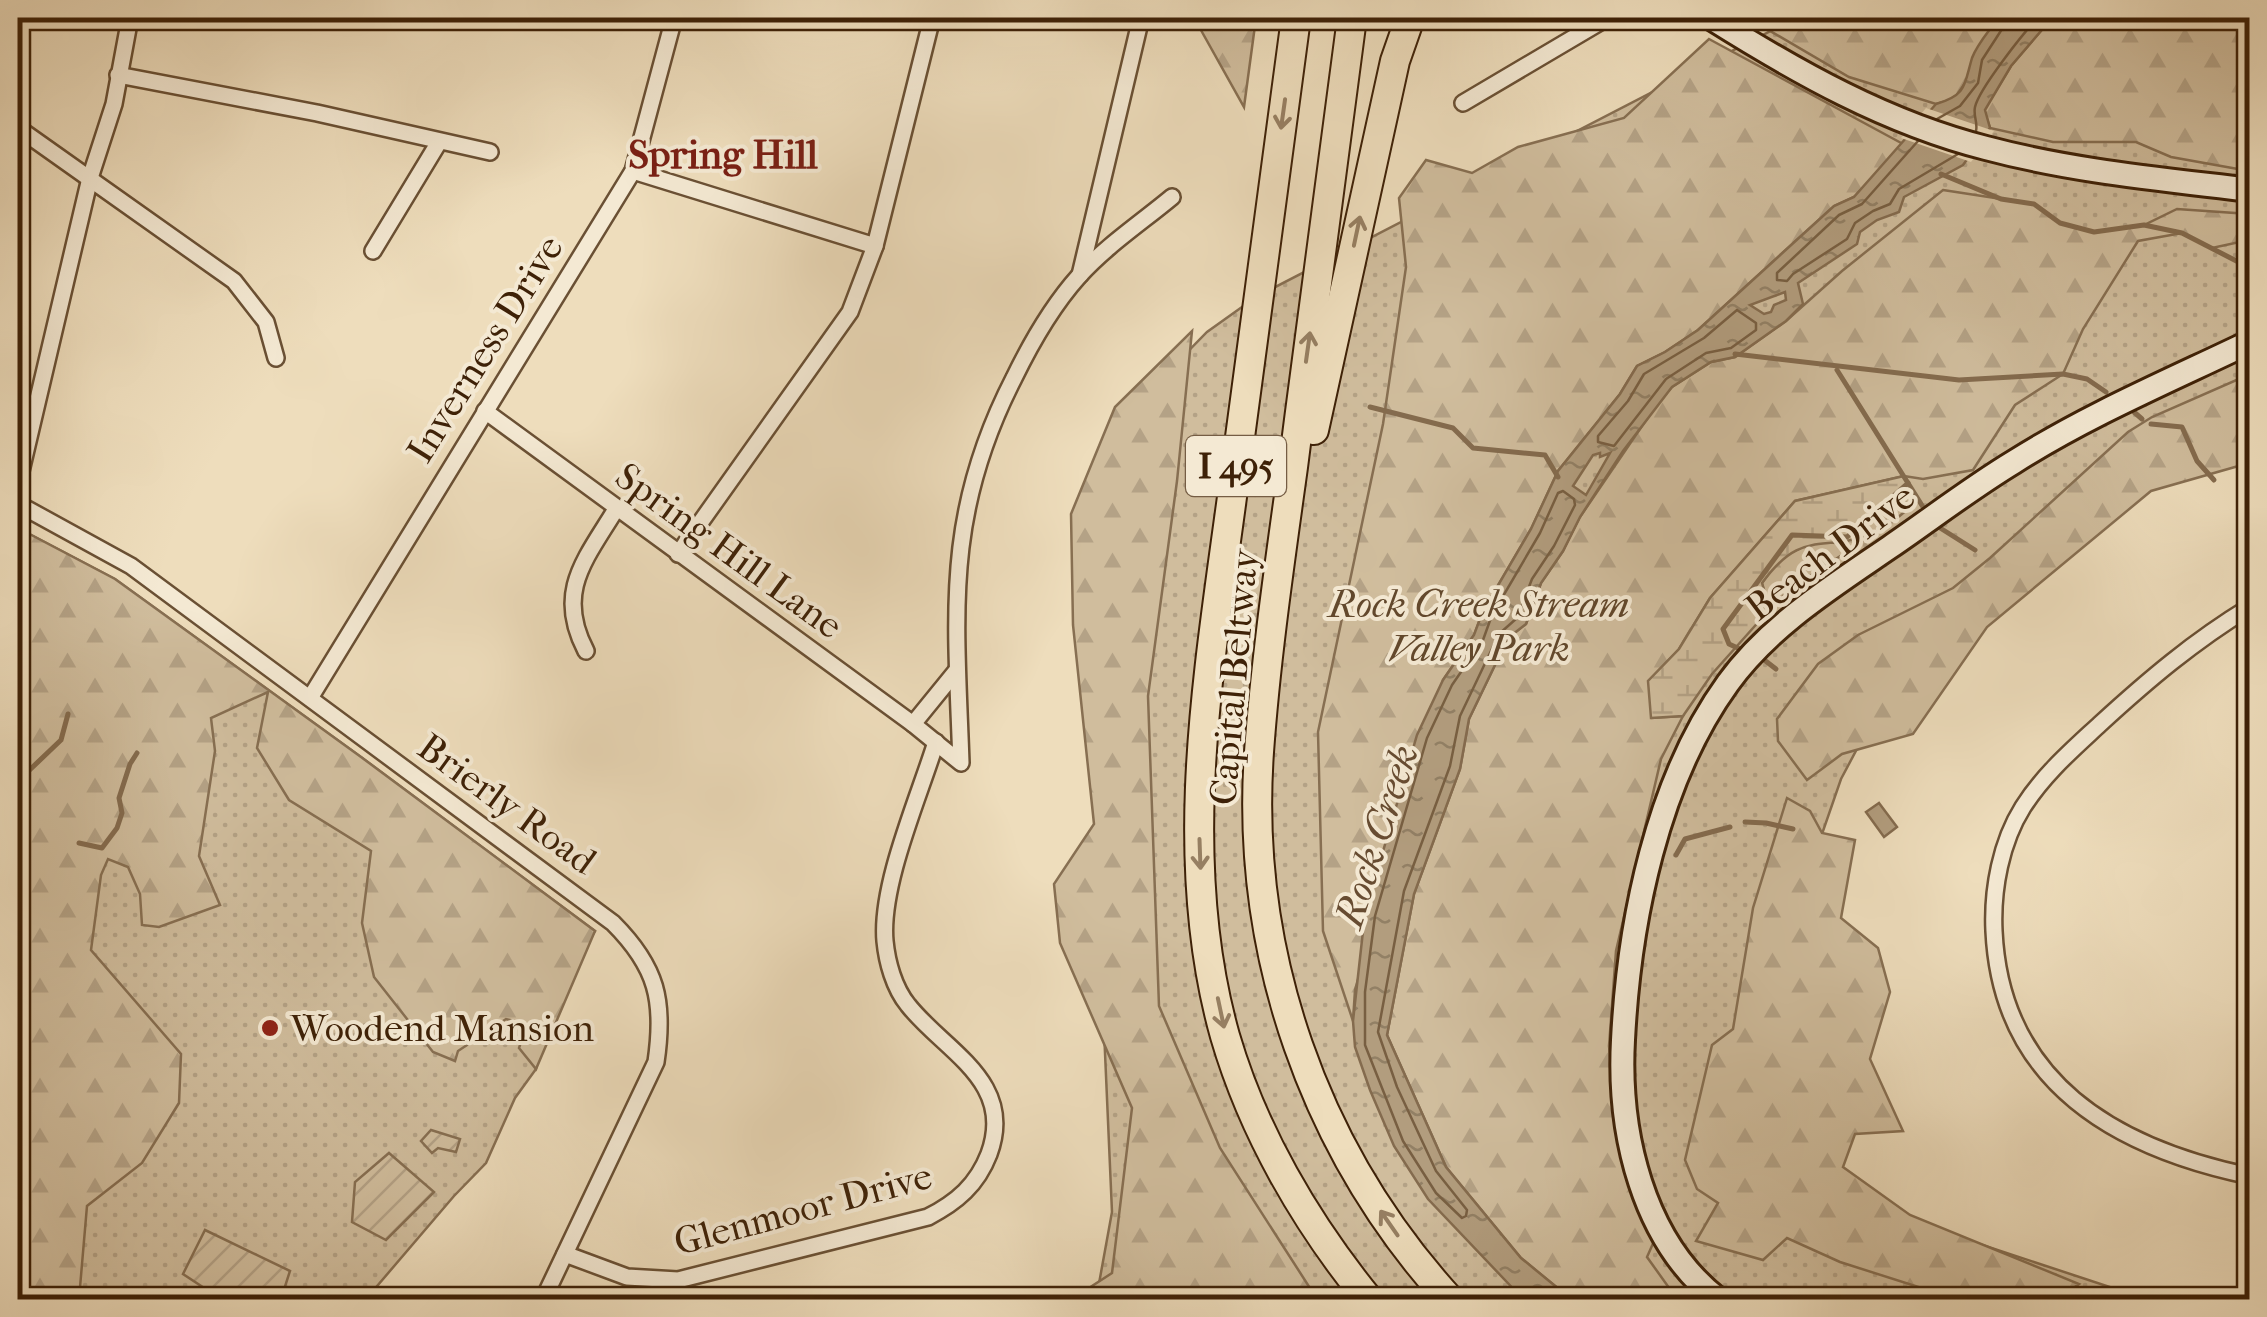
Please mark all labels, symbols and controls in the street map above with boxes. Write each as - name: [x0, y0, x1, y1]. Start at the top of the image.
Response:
- one-way arrow: [1273, 98, 1292, 130]
- district label: Spring Hill: [628, 132, 819, 178]
- one-way arrow: [1349, 216, 1367, 248]
- street label: Inverness Drive: [397, 227, 573, 471]
- one-way arrow: [1300, 331, 1318, 363]
- road number: I 495: [1186, 436, 1286, 496]
- street label: Spring Hill Lane: [607, 454, 851, 648]
- street label: Beach Drive: [1737, 474, 1923, 630]
- street label: Capital Beltway: [1200, 545, 1268, 807]
- park label: Rock Creek Stream Valley Park: [1326, 582, 1629, 671]
- street label: Brierly Road: [409, 724, 605, 884]
- water label: Rock Creek: [1325, 739, 1428, 936]
- one-way arrow: [1191, 837, 1210, 869]
- one-way arrow: [1212, 996, 1231, 1028]
- place label: Woodend Mansion: [289, 1006, 594, 1051]
- marker: Woodend Mansion: [259, 1017, 281, 1039]
- street label: Glenmoor Drive: [669, 1153, 937, 1265]
- one-way arrow: [1379, 1210, 1400, 1238]

